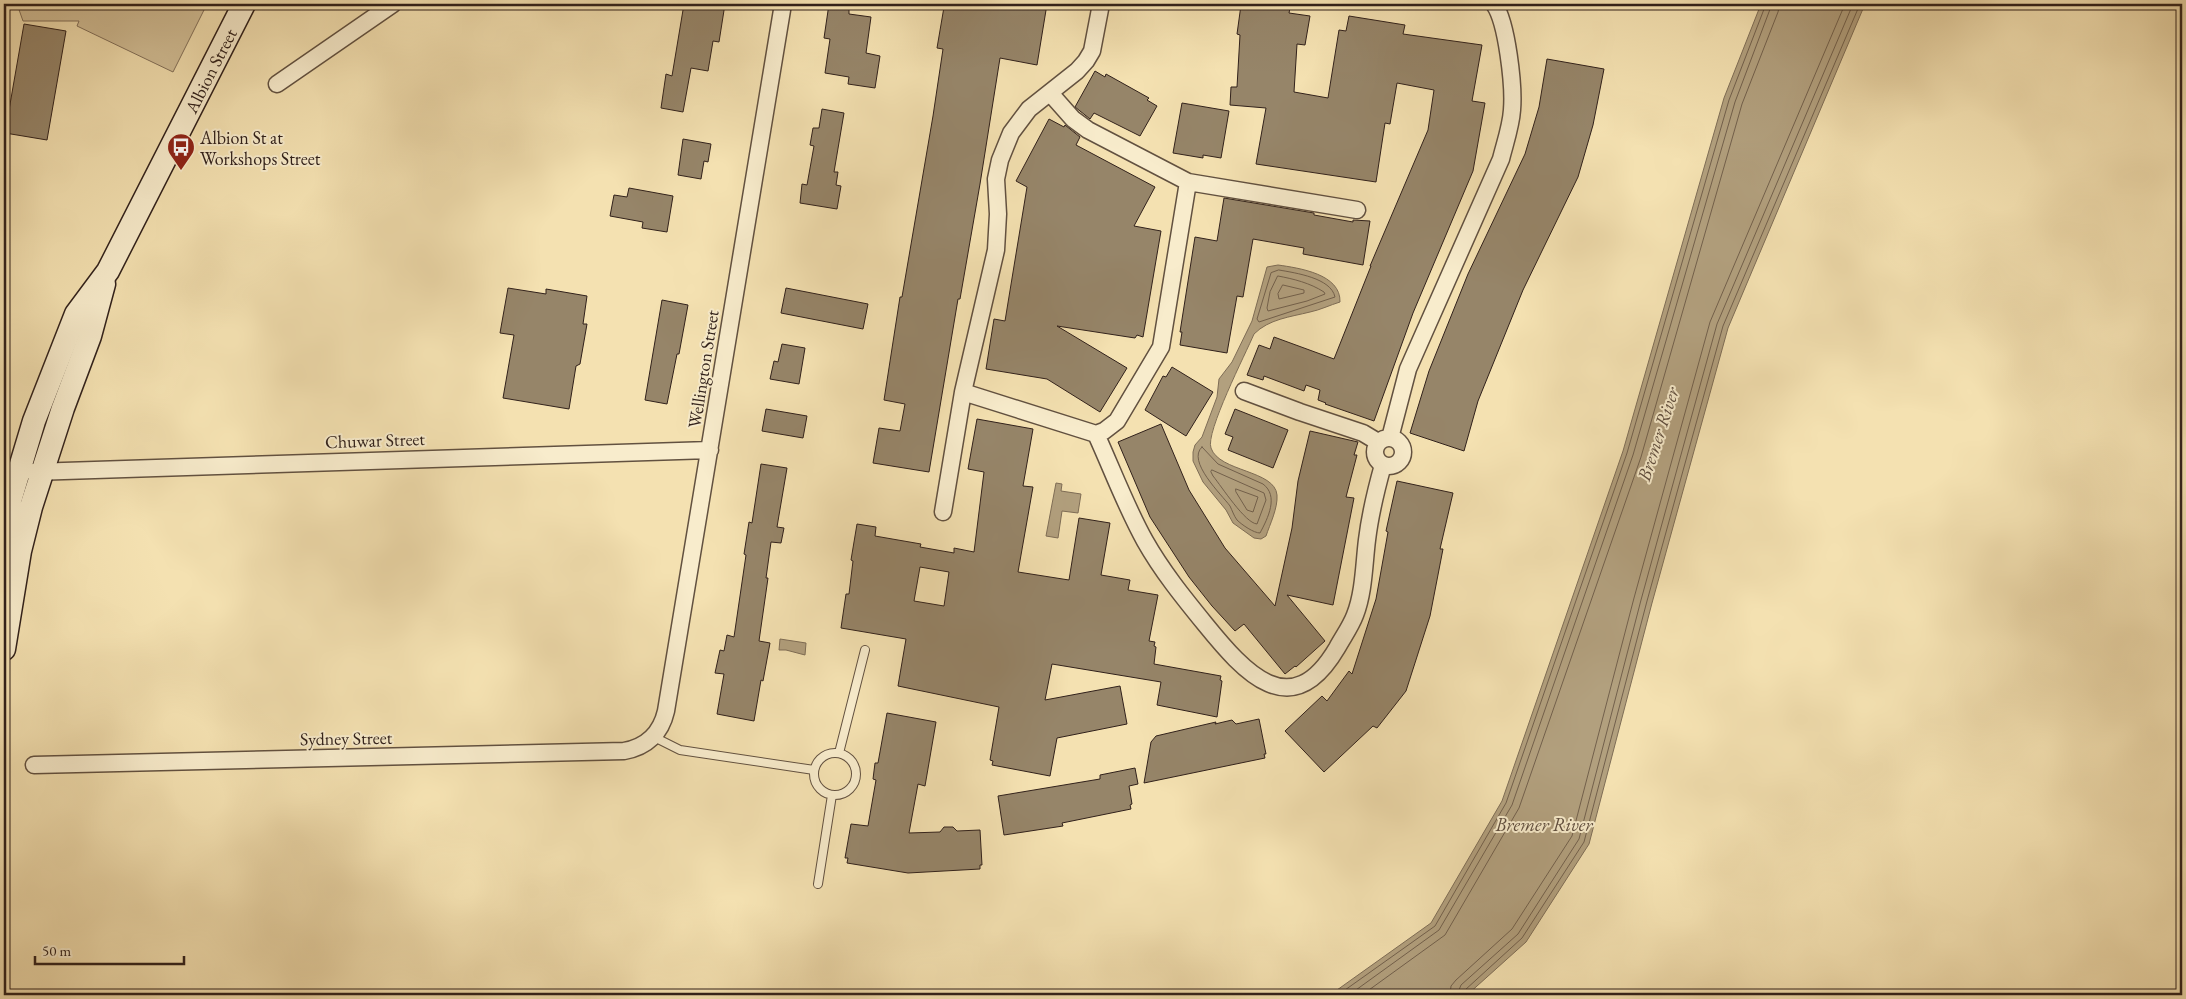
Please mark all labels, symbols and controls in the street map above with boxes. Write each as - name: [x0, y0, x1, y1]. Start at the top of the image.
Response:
- street label: Albion Street: [179, 24, 241, 118]
- place label: Albion St at Workshops Street: [199, 126, 321, 170]
- bus stop icon: Albion St at Workshops Street: [166, 132, 196, 171]
- street label: Wellington Street: [682, 308, 724, 430]
- water label: Bremer River: [1631, 383, 1685, 485]
- street label: Chuwar Street: [325, 427, 426, 453]
- street label: Sydney Street: [300, 726, 393, 750]
- water label: Bremer River: [1494, 812, 1593, 837]
- scale bar: [35, 934, 184, 966]
- text: 50 m: [42, 941, 71, 960]

